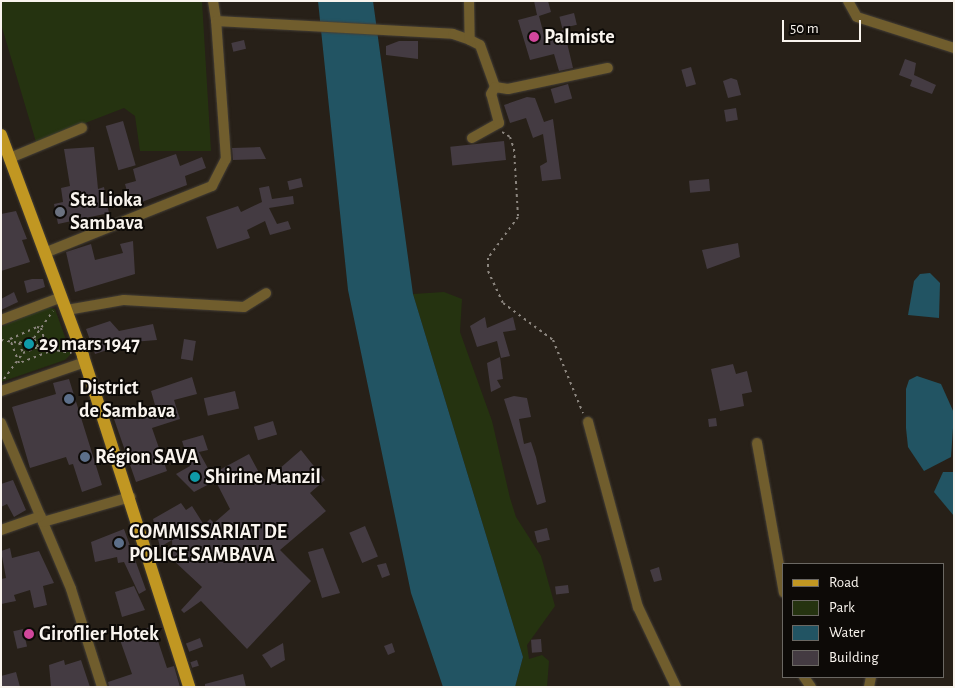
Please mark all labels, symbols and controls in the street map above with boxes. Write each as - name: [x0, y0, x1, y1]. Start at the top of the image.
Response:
- scale bar: [785, 10, 864, 42]
- text: 50 m: [790, 21, 819, 36]
- place label: Palmiste: [544, 25, 615, 49]
- marker: Palmiste: [528, 31, 540, 43]
- place label: Sta Lioka Sambava: [70, 188, 143, 235]
- marker: Sta Lioka Sambava: [54, 206, 66, 218]
- place label: 29 mars 1947: [39, 332, 140, 356]
- marker: 29 mars 1947: [23, 338, 35, 350]
- place label: District de Sambava: [79, 376, 175, 423]
- marker: District de Sambava: [63, 393, 75, 405]
- place label: Région SAVA: [95, 445, 198, 469]
- marker: Région SAVA: [79, 451, 91, 463]
- place label: Shirine Manzil: [205, 465, 321, 489]
- marker: Shirine Manzil: [189, 471, 201, 483]
- place label: COMMISSARIAT DE POLICE SAMBAVA: [129, 520, 287, 567]
- marker: COMMISSARIAT DE POLICE SAMBAVA: [113, 537, 125, 549]
- legend: [782, 563, 945, 678]
- text: Road: [829, 575, 859, 590]
- text: Park: [829, 600, 855, 615]
- place label: Giroflier Hotek: [39, 622, 159, 646]
- text: Water: [829, 625, 865, 640]
- marker: Giroflier Hotek: [23, 628, 35, 640]
- text: Building: [829, 650, 879, 665]

